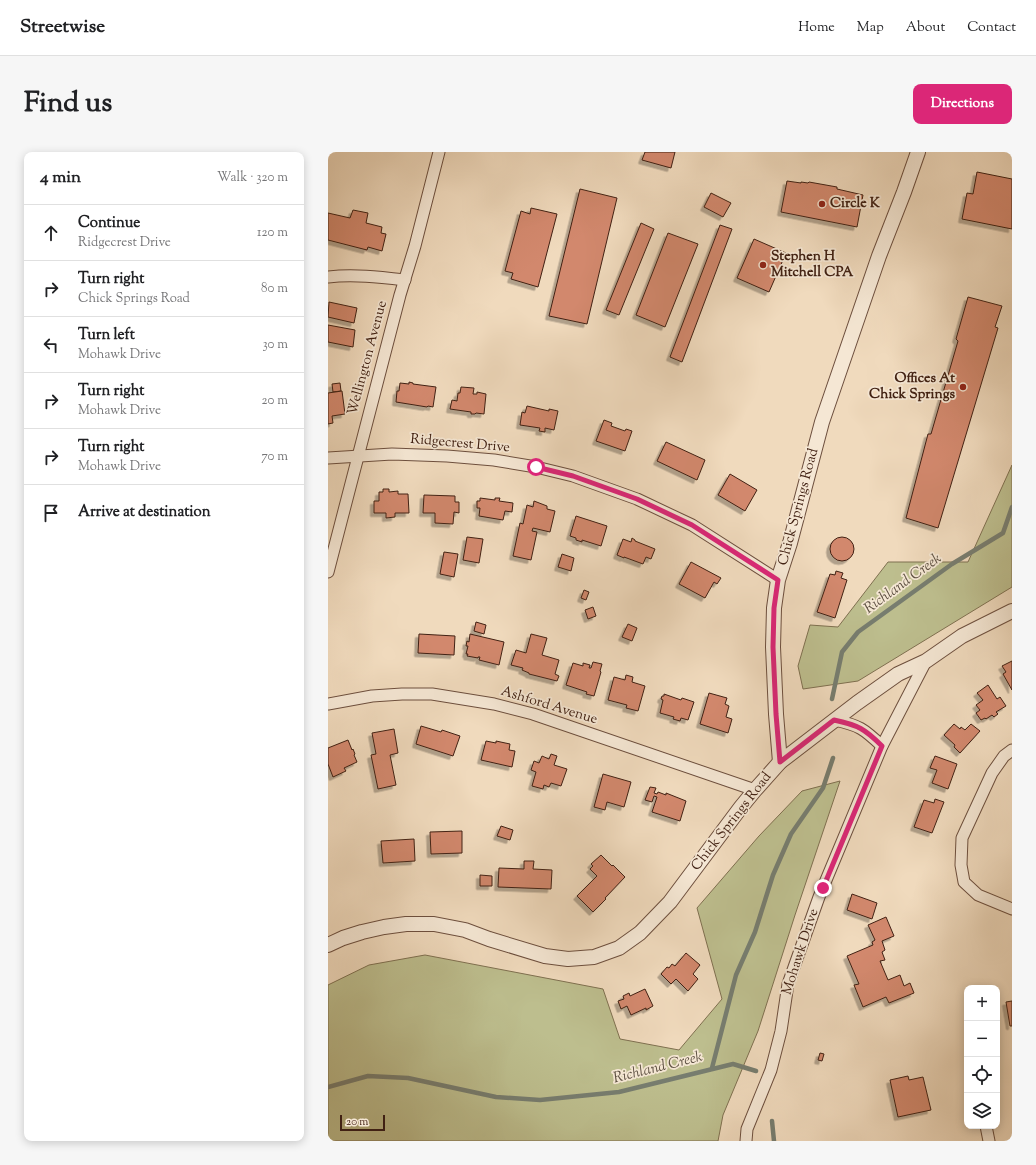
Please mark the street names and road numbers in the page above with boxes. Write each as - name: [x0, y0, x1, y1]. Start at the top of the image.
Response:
- street label: Wellington Avenue: [343, 298, 393, 418]
- street label: Ridgecrest Drive: [409, 430, 511, 458]
- street label: Chick Springs Road: [774, 446, 824, 568]
- street label: Ashford Avenue: [498, 682, 600, 730]
- street label: Chick Springs Road: [687, 768, 777, 876]
- street label: Mohawk Drive: [778, 906, 824, 998]

